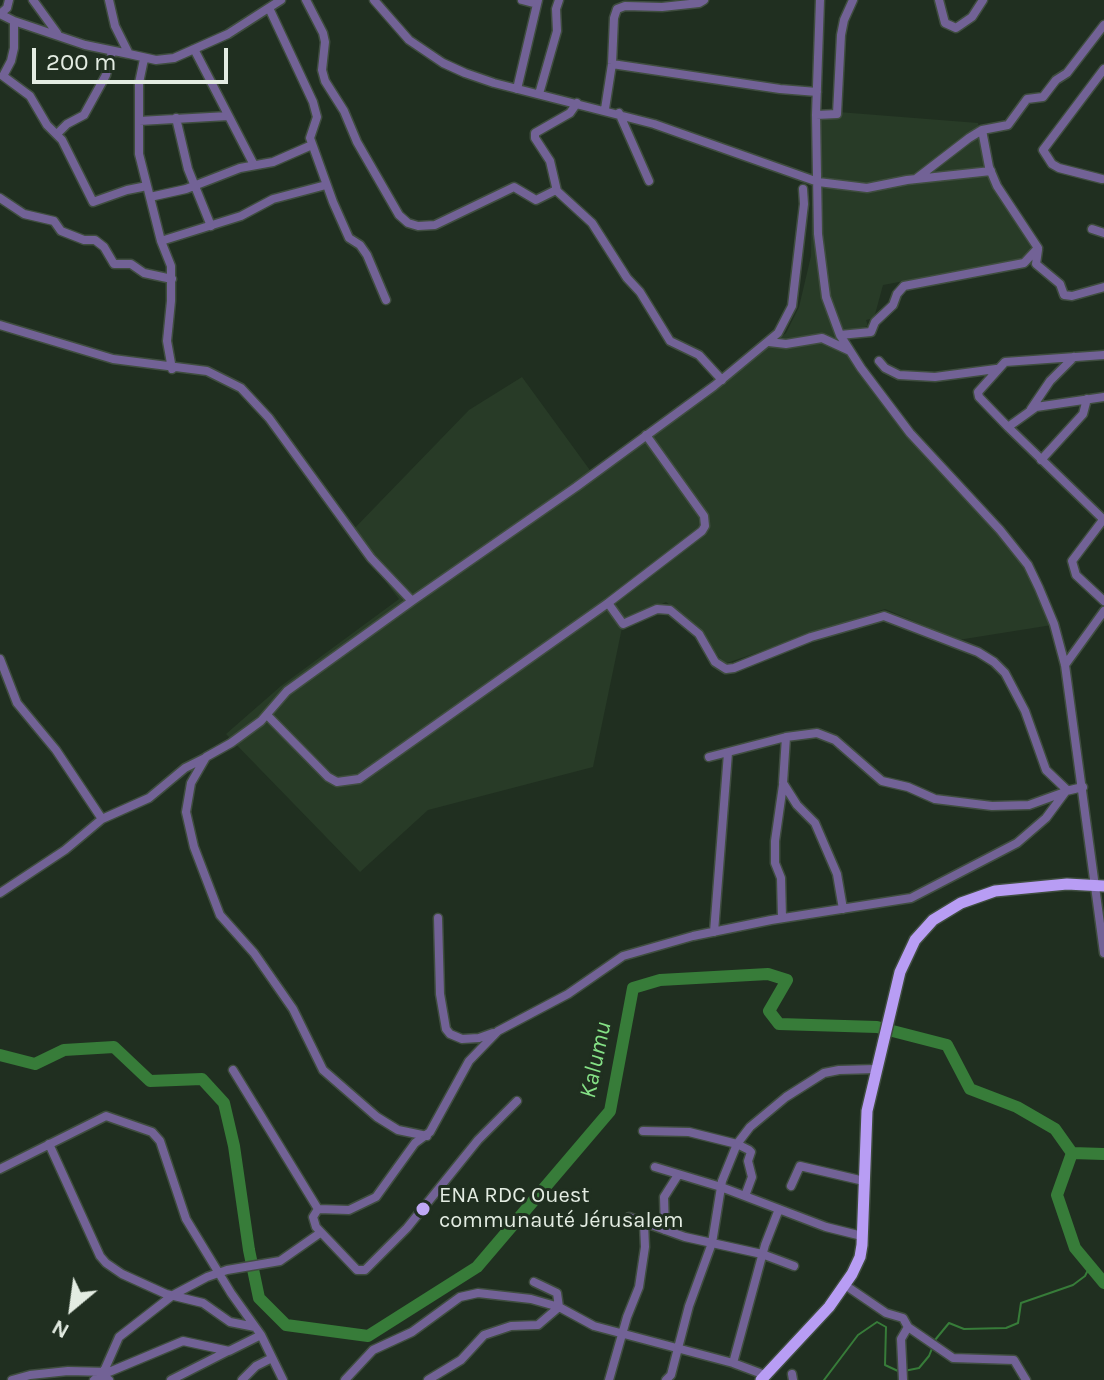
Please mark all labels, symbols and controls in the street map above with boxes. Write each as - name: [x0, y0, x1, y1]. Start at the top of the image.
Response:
- scale bar: [36, 32, 232, 82]
- text: 200 m: [46, 48, 117, 76]
- water label: Kalumu: [574, 1019, 618, 1101]
- place label: ENA RDC Ouest communauté Jérusalem: [439, 1183, 684, 1234]
- marker: ENA RDC Ouest communauté Jérusalem: [414, 1200, 432, 1218]
- north arrow: [32, 1268, 112, 1348]
- text: N: [47, 1314, 74, 1344]

